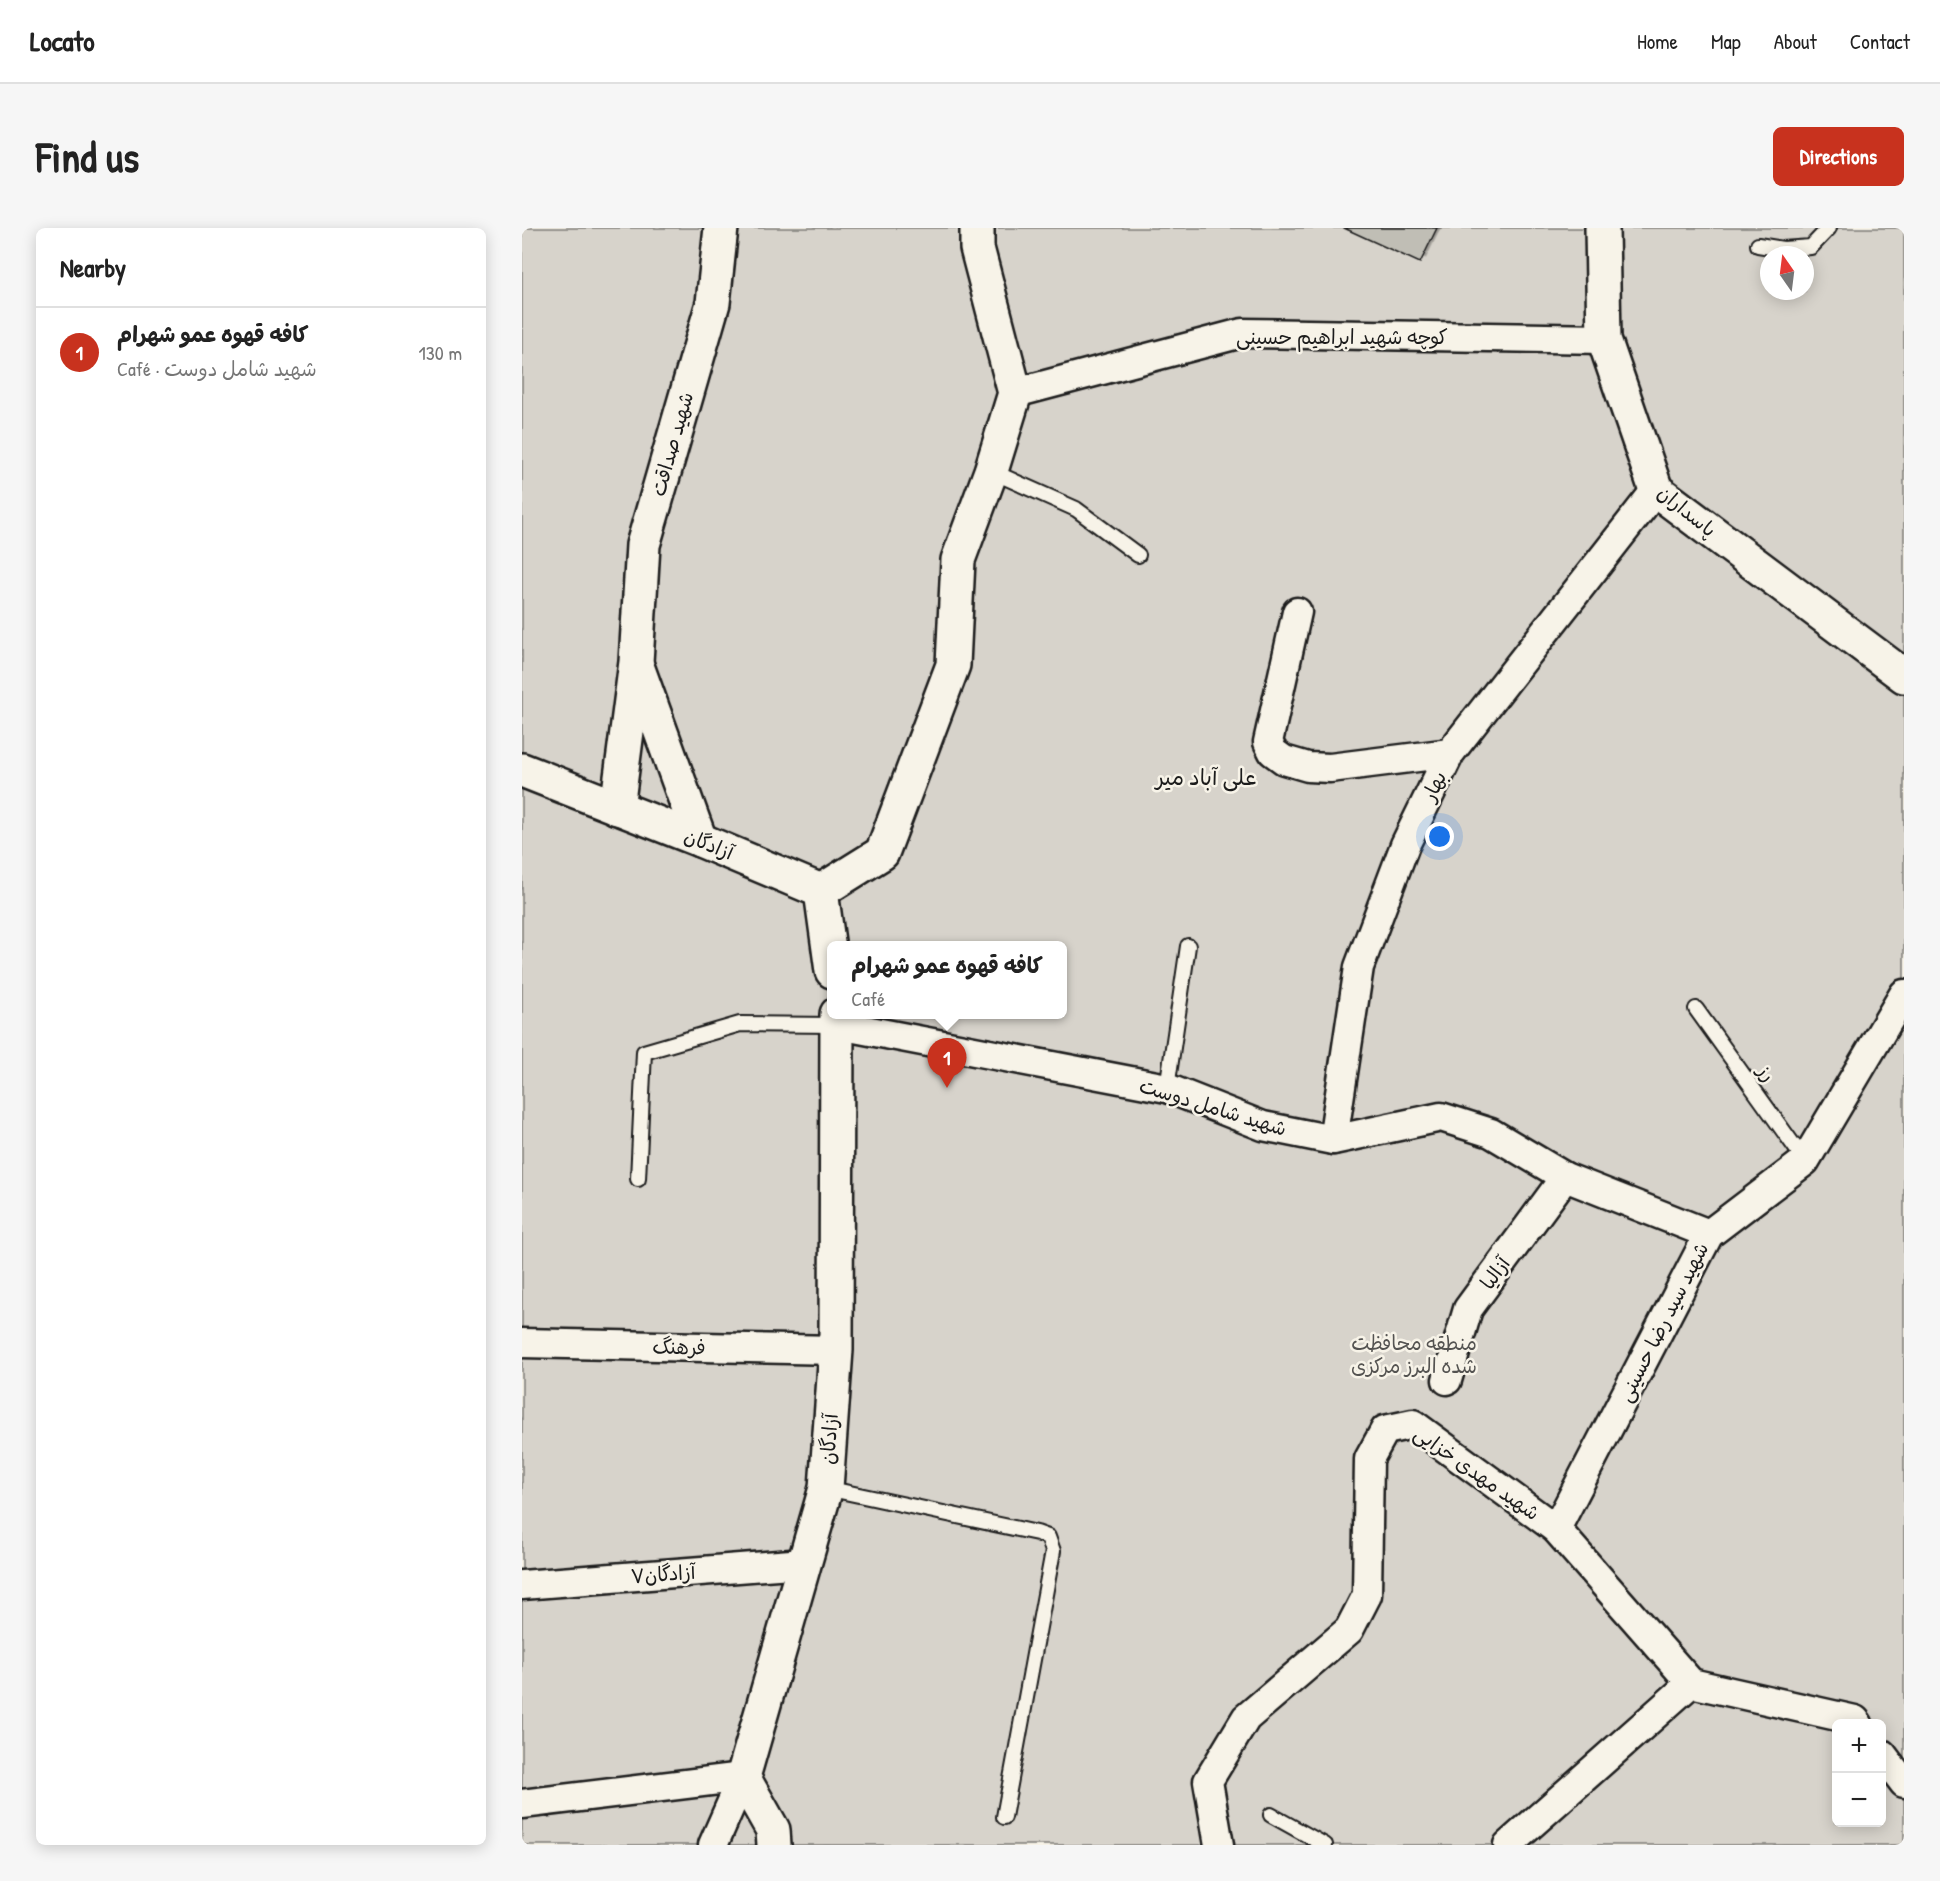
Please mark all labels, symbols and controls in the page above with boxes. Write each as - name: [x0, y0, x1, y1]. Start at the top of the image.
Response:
- text: Locato: [30, 22, 94, 60]
- text: Home: [1637, 27, 1678, 56]
- text: Map: [1711, 27, 1741, 56]
- text: About: [1774, 27, 1817, 56]
- text: Contact: [1850, 27, 1910, 56]
- button: Directions: [1773, 127, 1904, 186]
- text: Find us: [36, 128, 139, 185]
- north arrow: [1760, 246, 1814, 300]
- text: Nearby: [60, 250, 126, 285]
- text: کافه قهوه عمو شهرام: [117, 319, 308, 349]
- street label: کوچه شهید ابراهیم حسینی: [1236, 323, 1448, 352]
- text: 1: [76, 339, 83, 366]
- text: 130 m: [419, 339, 462, 366]
- text: Café · شهید شامل دوست: [117, 355, 317, 382]
- street label: شهید صداقت: [644, 389, 699, 499]
- street label: پاسداران: [1652, 479, 1722, 543]
- district label: علی آباد میر: [1153, 762, 1257, 792]
- street label: بهار: [1414, 766, 1452, 807]
- street label: آزادگان: [680, 821, 739, 866]
- your location: [1425, 822, 1454, 851]
- popup: [827, 941, 1067, 1019]
- text: کافه قهوه عمو شهرام: [851, 950, 1043, 980]
- text: Café: [851, 985, 885, 1012]
- pin: 1: [928, 1038, 966, 1088]
- street label: رز: [1751, 1057, 1783, 1087]
- street label: شهید شامل دوست: [1136, 1071, 1290, 1142]
- street label: شهید سید رضا حسینی: [1611, 1237, 1714, 1406]
- street label: آزالیا: [1474, 1250, 1516, 1295]
- park label: منطقه محافظت شده البرز مرکزی: [1351, 1329, 1477, 1379]
- street label: فرهنگ: [652, 1333, 706, 1360]
- street label: آزادگان: [813, 1411, 844, 1465]
- street label: شهید مهدی خزایی: [1409, 1419, 1545, 1526]
- street label: آزادگان۷: [630, 1558, 697, 1589]
- map controls: [1832, 1719, 1886, 1827]
- button: +: [1832, 1719, 1886, 1773]
- button: −: [1832, 1773, 1886, 1827]

